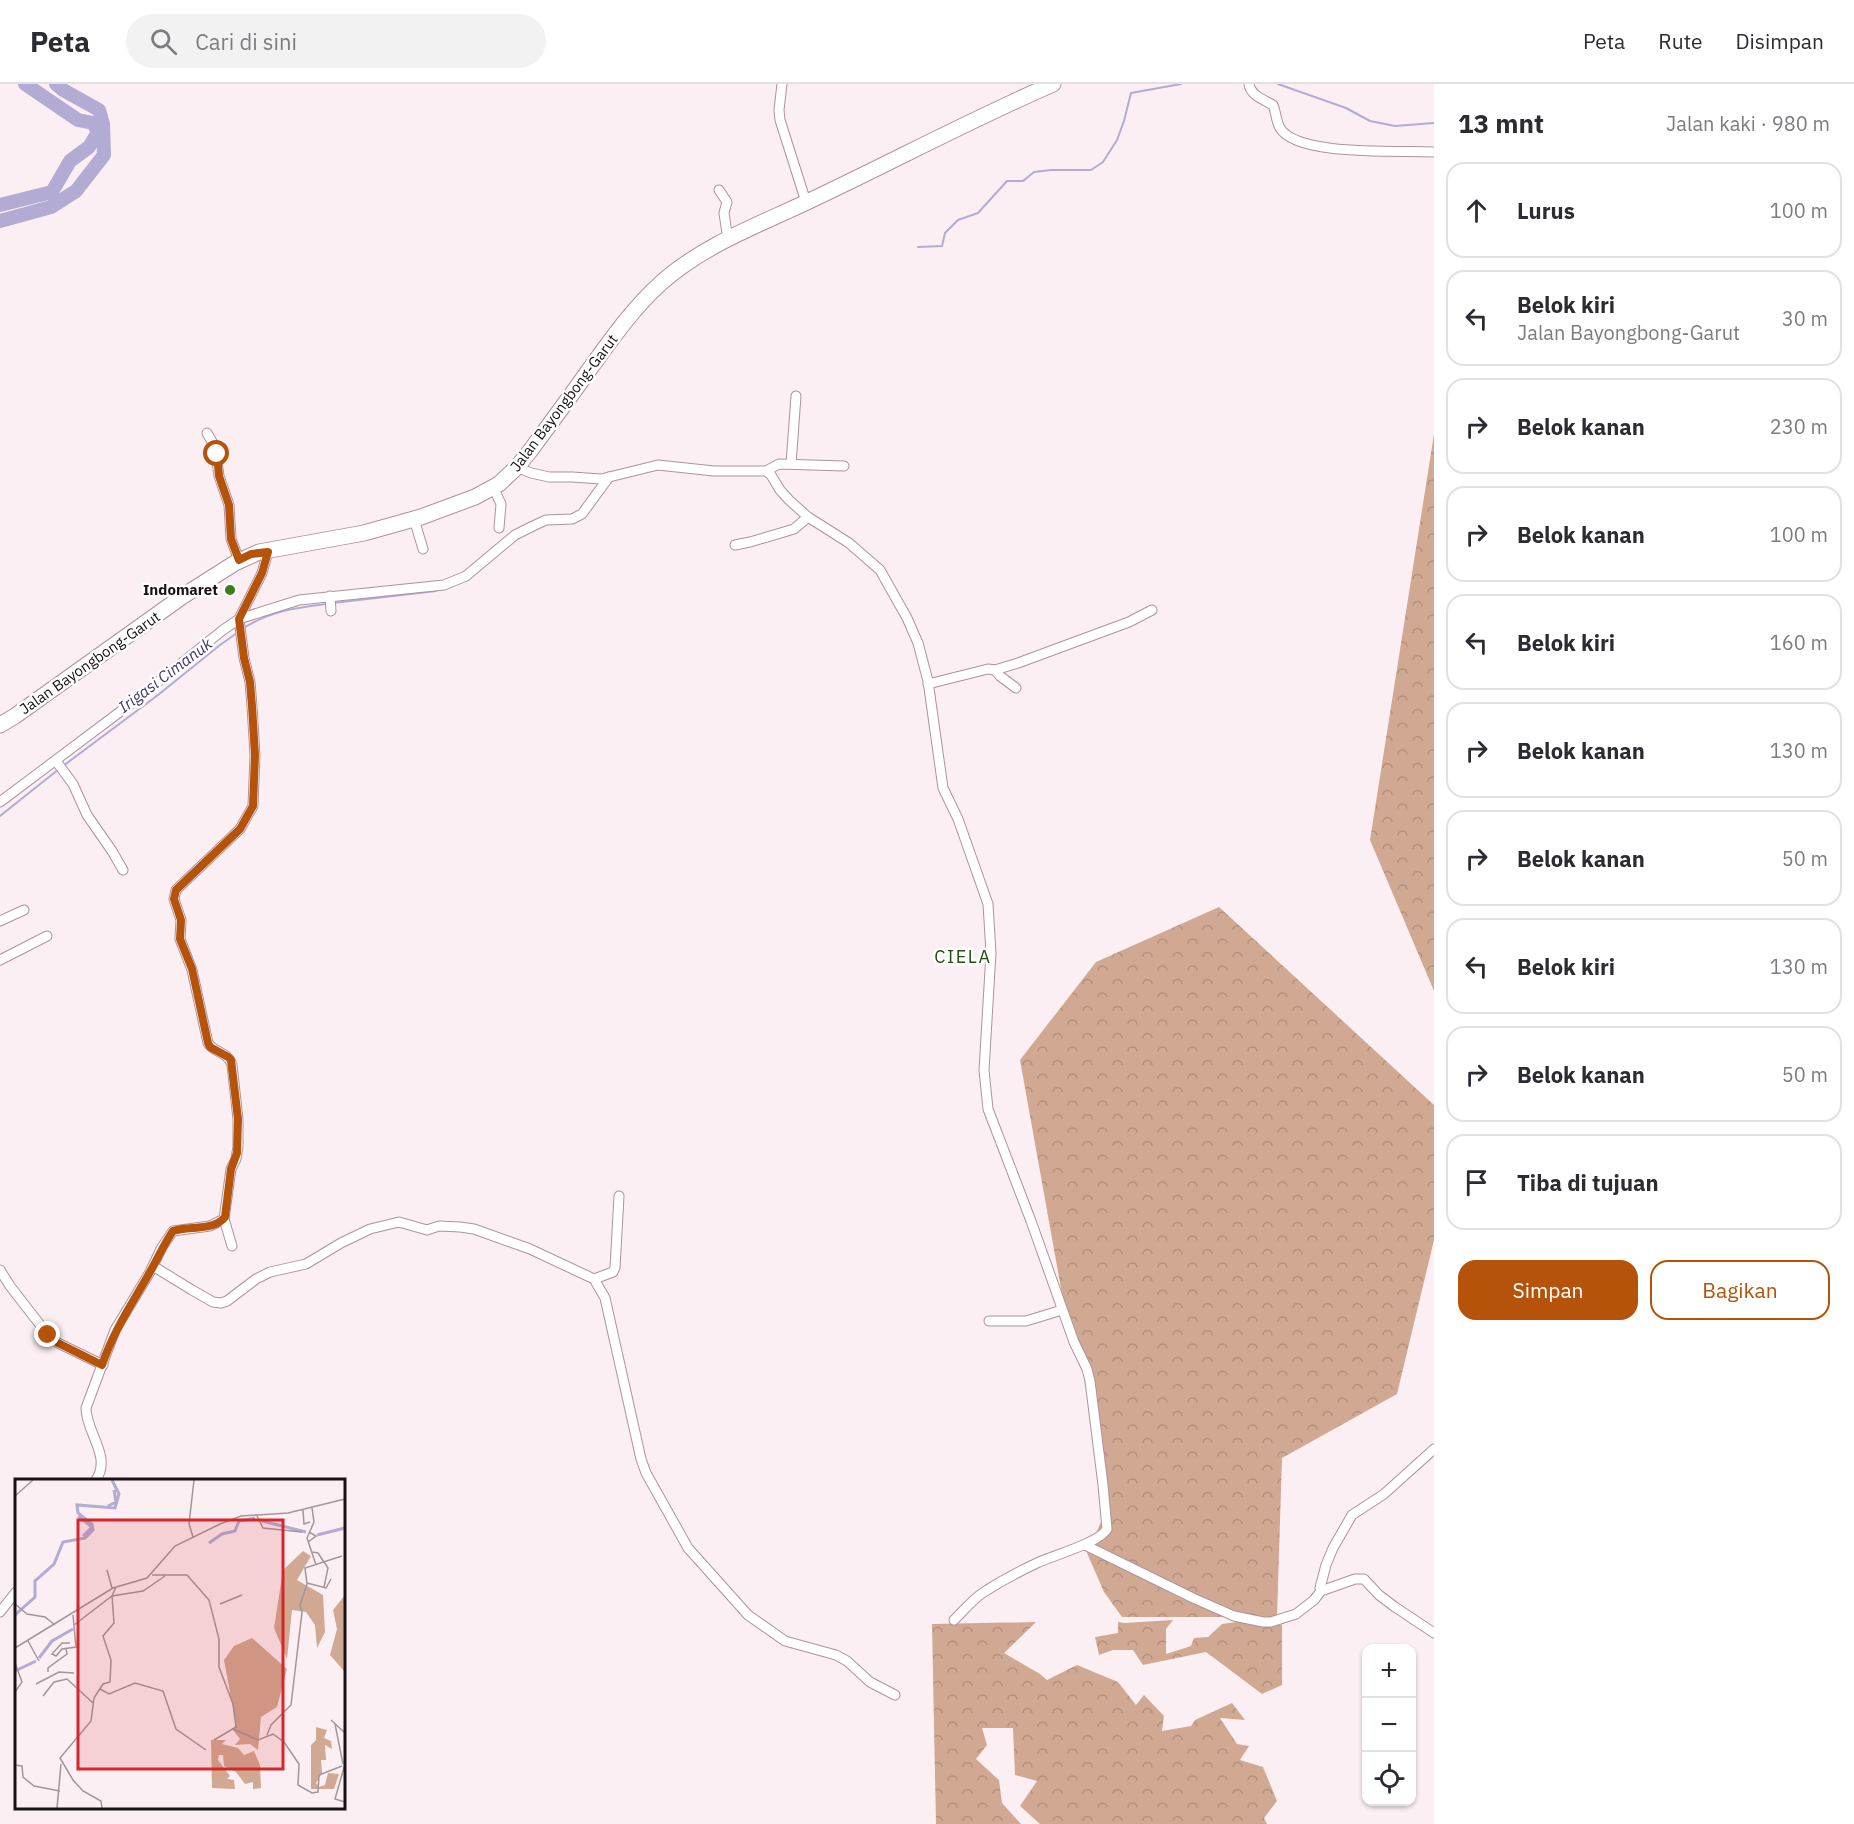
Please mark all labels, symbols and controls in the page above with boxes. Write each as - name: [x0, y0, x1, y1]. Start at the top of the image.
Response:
- search box: [126, 14, 546, 68]
- text: Peta: [30, 23, 90, 60]
- icon: search: [147, 25, 180, 58]
- text: Cari di sini: [195, 27, 297, 56]
- text: Peta: [1583, 27, 1625, 55]
- text: Rute: [1658, 27, 1703, 55]
- text: Disimpan: [1736, 27, 1824, 55]
- text: 13 mnt: [1458, 106, 1544, 140]
- text: Jalan kaki · 980 m: [1666, 110, 1830, 137]
- icon: ahead: [1460, 194, 1493, 227]
- text: Lurus: [1517, 196, 1575, 225]
- text: 100 m: [1770, 197, 1828, 224]
- text: Belok kiri: [1517, 290, 1615, 319]
- icon: left: [1460, 302, 1493, 335]
- text: 30 m: [1782, 305, 1828, 332]
- text: Jalan Bayongbong-Garut: [1517, 319, 1740, 346]
- street label: Jalan Bayongbong-Garut: [506, 330, 622, 475]
- icon: right: [1460, 410, 1493, 443]
- text: Belok kanan: [1517, 412, 1645, 441]
- text: 230 m: [1770, 413, 1828, 440]
- route start: [203, 440, 229, 466]
- icon: right: [1460, 518, 1493, 551]
- text: Belok kanan: [1517, 520, 1645, 549]
- text: 100 m: [1770, 521, 1828, 548]
- place label: Indomaret: [143, 580, 218, 599]
- marker: Indomaret: [223, 583, 237, 597]
- street label: Jalan Bayongbong-Garut: [16, 607, 164, 718]
- icon: left: [1460, 626, 1493, 659]
- text: Belok kiri: [1517, 628, 1615, 657]
- text: 160 m: [1770, 629, 1828, 656]
- water label: Irigasi Cimanuk: [114, 633, 216, 717]
- icon: right: [1460, 734, 1493, 767]
- text: Belok kanan: [1517, 736, 1645, 765]
- text: 130 m: [1770, 737, 1828, 764]
- icon: right: [1460, 842, 1493, 875]
- text: Belok kanan: [1517, 844, 1645, 873]
- text: 50 m: [1782, 845, 1828, 872]
- district label: CIELA: [934, 945, 992, 968]
- icon: left: [1460, 950, 1493, 983]
- text: Belok kiri: [1517, 952, 1615, 981]
- text: 130 m: [1770, 953, 1828, 980]
- icon: right: [1460, 1058, 1493, 1091]
- text: Belok kanan: [1517, 1060, 1645, 1089]
- text: 50 m: [1782, 1061, 1828, 1088]
- icon: arrive: [1460, 1166, 1493, 1199]
- text: Tiba di tujuan: [1517, 1168, 1659, 1197]
- button: Simpan: [1458, 1260, 1638, 1320]
- button: Bagikan: [1650, 1260, 1830, 1320]
- route end: [34, 1321, 60, 1347]
- inset map: [15, 1479, 345, 1809]
- map controls: [1362, 1644, 1416, 1806]
- button: +: [1362, 1644, 1416, 1698]
- button: −: [1362, 1698, 1416, 1752]
- button: locate: [1362, 1752, 1416, 1806]

